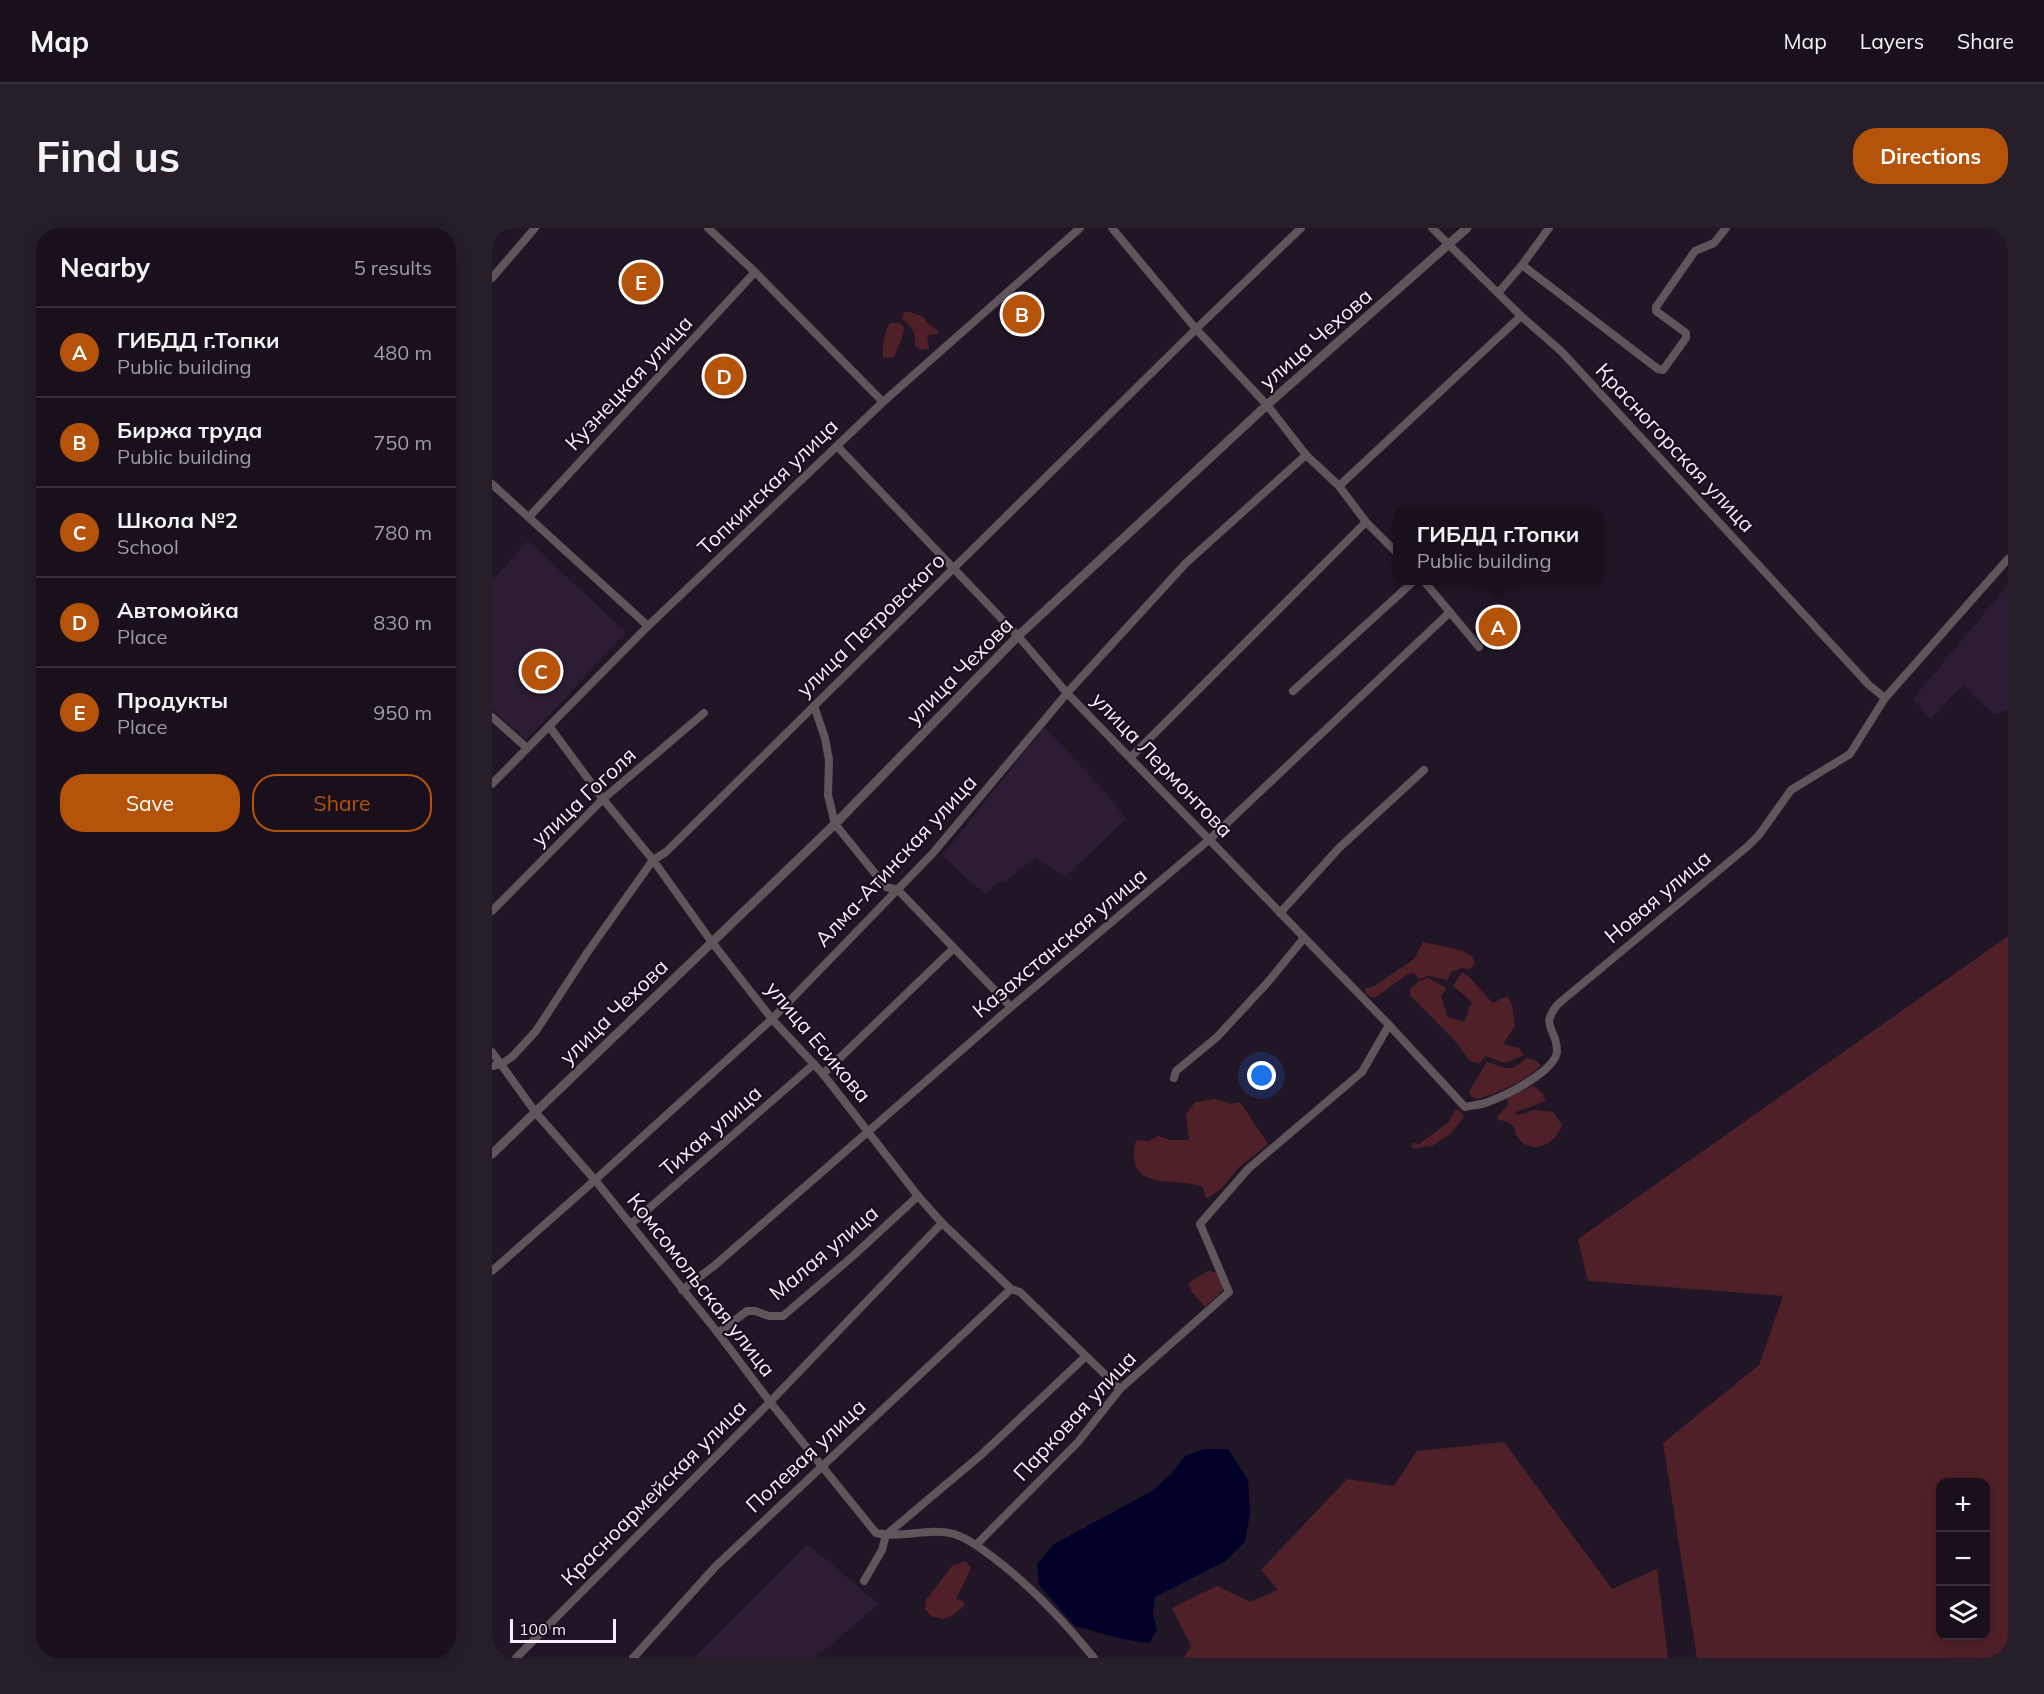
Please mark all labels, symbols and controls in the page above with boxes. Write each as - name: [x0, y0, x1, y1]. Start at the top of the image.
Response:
- text: Map: [30, 24, 89, 59]
- text: Map: [1784, 28, 1827, 54]
- text: Layers: [1860, 28, 1924, 54]
- text: Share: [1957, 28, 2014, 54]
- button: Directions: [1853, 128, 2008, 184]
- text: Find us: [36, 130, 180, 183]
- text: Nearby: [60, 251, 150, 284]
- text: 5 results: [354, 255, 432, 280]
- pin: E: [622, 260, 660, 304]
- street label: улица Чехова: [1254, 282, 1377, 394]
- pin: B: [1002, 292, 1042, 337]
- street label: Кузнецкая улица: [559, 310, 697, 455]
- text: ГИБДД г.Топки: [117, 326, 279, 354]
- text: A: [72, 340, 87, 365]
- text: 480 m: [373, 340, 432, 365]
- text: Public building: [117, 354, 252, 379]
- pin: D: [704, 354, 744, 398]
- street label: Красногорская улица: [1591, 357, 1761, 537]
- street label: Топкинская улица: [692, 413, 843, 560]
- text: Биржа труда: [117, 416, 263, 444]
- text: B: [73, 430, 86, 455]
- text: 750 m: [373, 430, 432, 455]
- text: Public building: [117, 444, 252, 469]
- text: Школа №2: [117, 506, 238, 534]
- popup: [1393, 507, 1603, 585]
- text: C: [73, 520, 86, 545]
- text: 780 m: [373, 520, 432, 545]
- text: ГИБДД г.Топки: [1417, 520, 1579, 548]
- text: School: [117, 534, 179, 559]
- street label: улица Петровского: [791, 547, 950, 702]
- text: Public building: [1417, 548, 1551, 573]
- text: Автомойка: [117, 596, 239, 624]
- pin: A: [1478, 604, 1518, 650]
- text: D: [72, 610, 87, 635]
- text: 830 m: [373, 610, 432, 635]
- street label: улица Чехова: [900, 611, 1018, 729]
- text: Place: [117, 624, 167, 649]
- pin: C: [521, 648, 560, 694]
- text: Продукты: [117, 686, 228, 714]
- street label: улица Лермонтова: [1087, 686, 1239, 842]
- text: E: [74, 700, 85, 725]
- text: 950 m: [373, 700, 432, 725]
- text: Place: [117, 714, 167, 739]
- street label: улица Гоголя: [526, 741, 641, 851]
- street label: Алма-Атинская улица: [809, 769, 982, 952]
- button: Save: [60, 774, 240, 832]
- button: Share: [252, 774, 432, 832]
- street label: Новая улица: [1599, 844, 1716, 948]
- street label: Казахстанская улица: [967, 862, 1152, 1023]
- street label: улица Чехова: [554, 953, 673, 1069]
- street label: улица Есикова: [761, 975, 877, 1107]
- your location: [1247, 1061, 1276, 1090]
- street label: Тихая улица: [654, 1079, 766, 1181]
- street label: Комсомольская улица: [622, 1187, 782, 1381]
- street label: Малая улица: [764, 1199, 883, 1305]
- street label: Парковая улица: [1007, 1345, 1141, 1486]
- street label: Полевая улица: [740, 1393, 871, 1518]
- street label: Красноармейская улица: [555, 1394, 751, 1590]
- map controls: [1936, 1478, 1990, 1640]
- button: +: [1936, 1478, 1990, 1532]
- button: −: [1936, 1532, 1990, 1586]
- button: layers: [1936, 1586, 1990, 1640]
- scale bar: [510, 1616, 616, 1644]
- text: 100 m: [519, 1619, 566, 1639]

